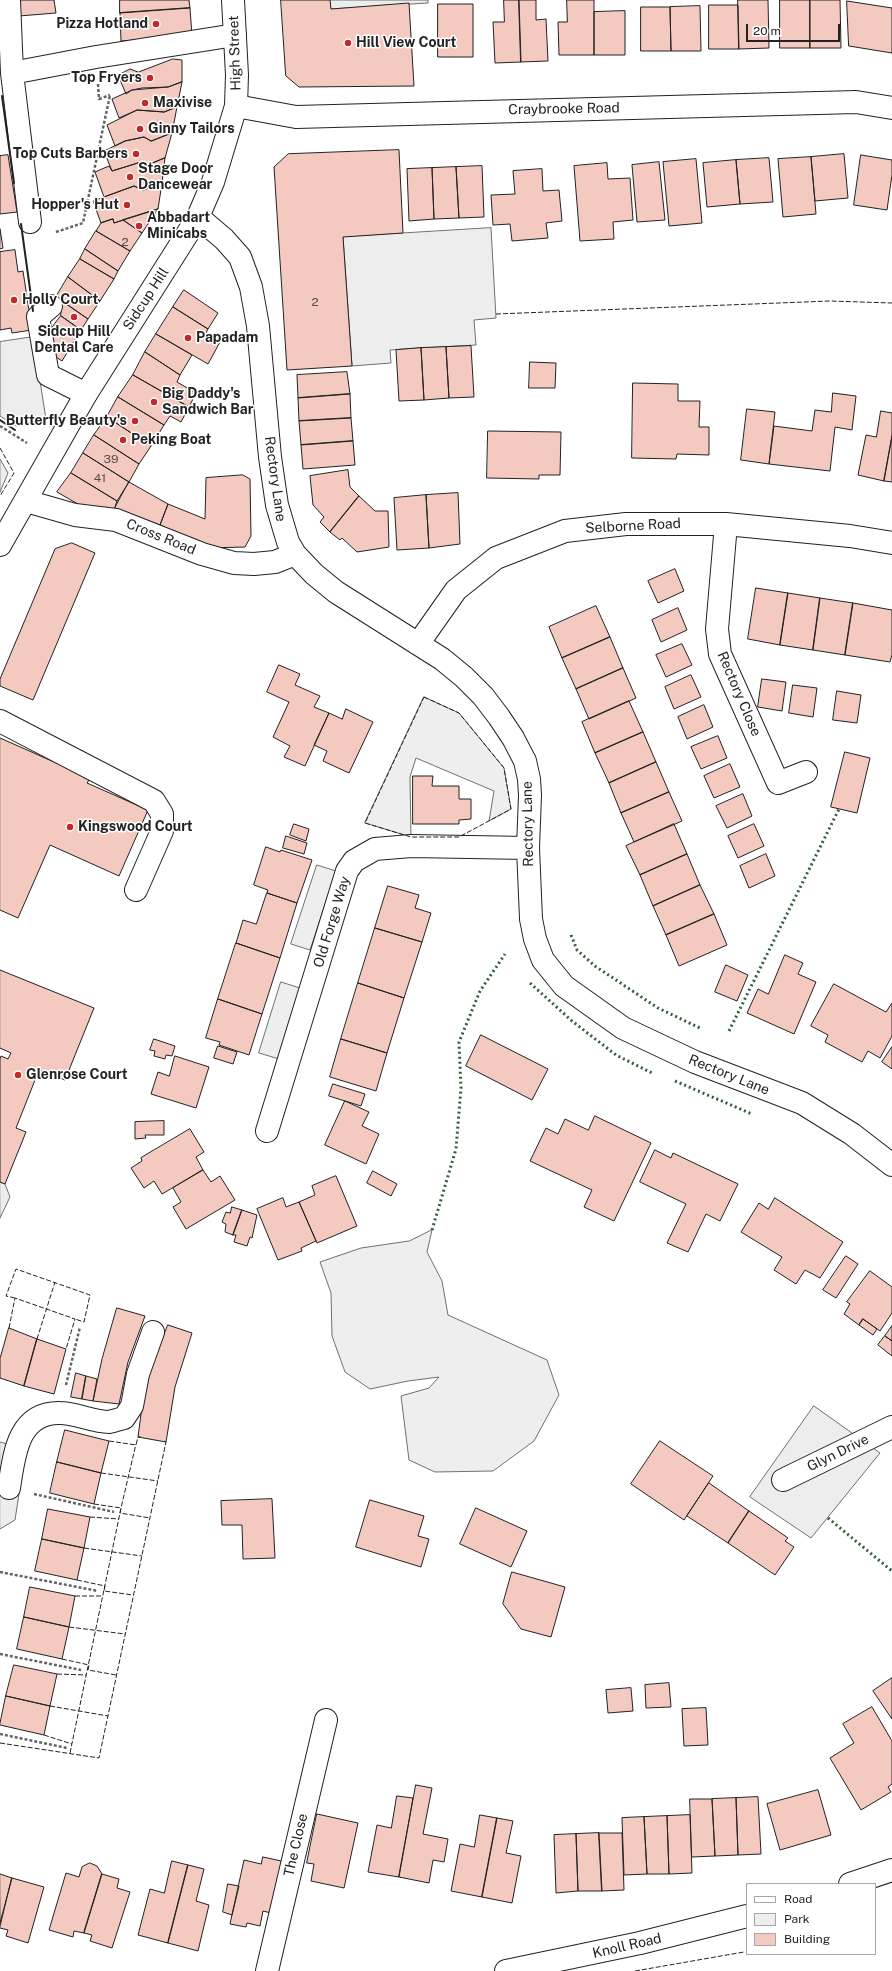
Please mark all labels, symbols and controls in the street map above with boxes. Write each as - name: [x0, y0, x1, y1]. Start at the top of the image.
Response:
- street label: High Street: [225, 15, 245, 91]
- place label: Pizza Hotland: [56, 16, 148, 32]
- scale bar: [748, 16, 842, 42]
- marker: Pizza Hotland: [151, 19, 161, 29]
- text: 20 m: [753, 24, 781, 38]
- place label: Hill View Court: [356, 35, 456, 51]
- marker: Hill View Court: [343, 38, 353, 48]
- place label: Top Fryers: [71, 70, 142, 86]
- marker: Top Fryers: [145, 73, 155, 83]
- place label: Maxivise: [153, 95, 212, 111]
- marker: Maxivise: [140, 98, 150, 108]
- street label: Craybrooke Road: [508, 100, 620, 118]
- place label: Ginny Tailors: [148, 121, 235, 137]
- marker: Ginny Tailors: [135, 124, 145, 134]
- place label: Top Cuts Barbers: [13, 146, 128, 162]
- marker: Top Cuts Barbers: [131, 149, 141, 159]
- place label: Stage Door Dancewear: [138, 161, 213, 194]
- marker: Stage Door Dancewear: [125, 172, 135, 182]
- place label: Hopper's Hut: [31, 197, 119, 213]
- marker: Hopper's Hut: [122, 200, 132, 210]
- place label: Abbadart Minicabs: [147, 210, 210, 242]
- marker: Abbadart Minicabs: [134, 221, 144, 231]
- house number: 2: [121, 235, 129, 249]
- street label: Sidcup Hill: [120, 265, 172, 333]
- place label: Holly Court: [22, 292, 98, 308]
- marker: Holly Court: [9, 295, 19, 305]
- house number: 2: [311, 295, 319, 309]
- marker: Sidcup Hill Dental Care: [69, 312, 79, 322]
- place label: Sidcup Hill Dental Care: [34, 324, 114, 356]
- place label: Papadam: [196, 330, 258, 346]
- marker: Papadam: [183, 333, 193, 343]
- place label: Big Daddy's Sandwich Bar: [162, 386, 253, 418]
- marker: Big Daddy's Sandwich Bar: [149, 397, 159, 407]
- place label: Butterfly Beauty's: [6, 413, 127, 429]
- marker: Butterfly Beauty's: [130, 416, 140, 426]
- place label: Peking Boat: [131, 432, 211, 448]
- marker: Peking Boat: [118, 435, 128, 445]
- street label: Rectory Lane: [261, 435, 289, 523]
- house number: 39: [104, 452, 118, 466]
- house number: 41: [94, 471, 106, 485]
- street label: Cross Road: [124, 515, 198, 559]
- street label: Selborne Road: [585, 515, 681, 537]
- street label: Rectory Close: [714, 649, 764, 739]
- street label: Rectory Lane: [519, 781, 537, 867]
- place label: Kingswood Court: [78, 819, 193, 835]
- marker: Kingswood Court: [65, 822, 75, 832]
- street label: Old Forge Way: [310, 874, 354, 970]
- street label: Rectory Lane: [686, 1051, 772, 1099]
- place label: Glenrose Court: [26, 1067, 128, 1083]
- marker: Glenrose Court: [13, 1070, 23, 1080]
- street label: Glyn Drive: [804, 1431, 872, 1475]
- street label: The Close: [281, 1812, 311, 1878]
- legend: [746, 1883, 876, 1955]
- text: Road: [784, 1892, 812, 1906]
- text: Park: [784, 1912, 810, 1926]
- street label: Knoll Road: [591, 1930, 663, 1962]
- text: Building: [784, 1932, 830, 1946]

